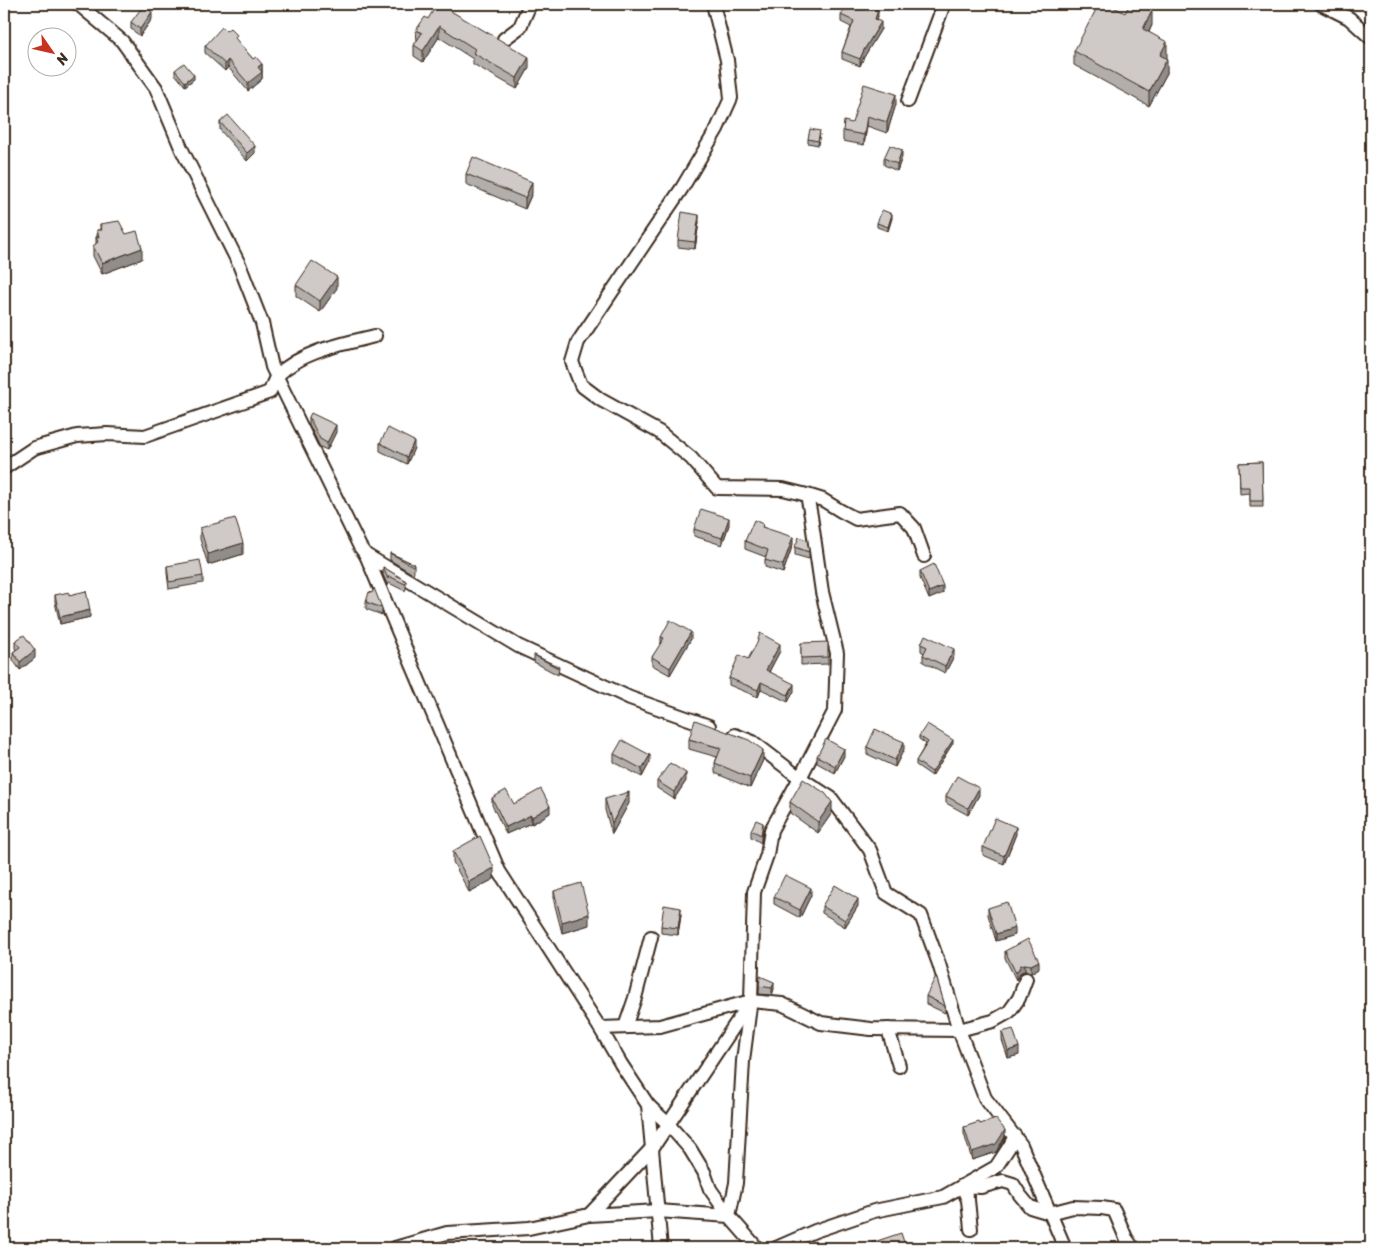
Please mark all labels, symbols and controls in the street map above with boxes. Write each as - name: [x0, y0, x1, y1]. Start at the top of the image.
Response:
- north arrow: [28, 28, 78, 78]
- text: N: [49, 47, 76, 70]

